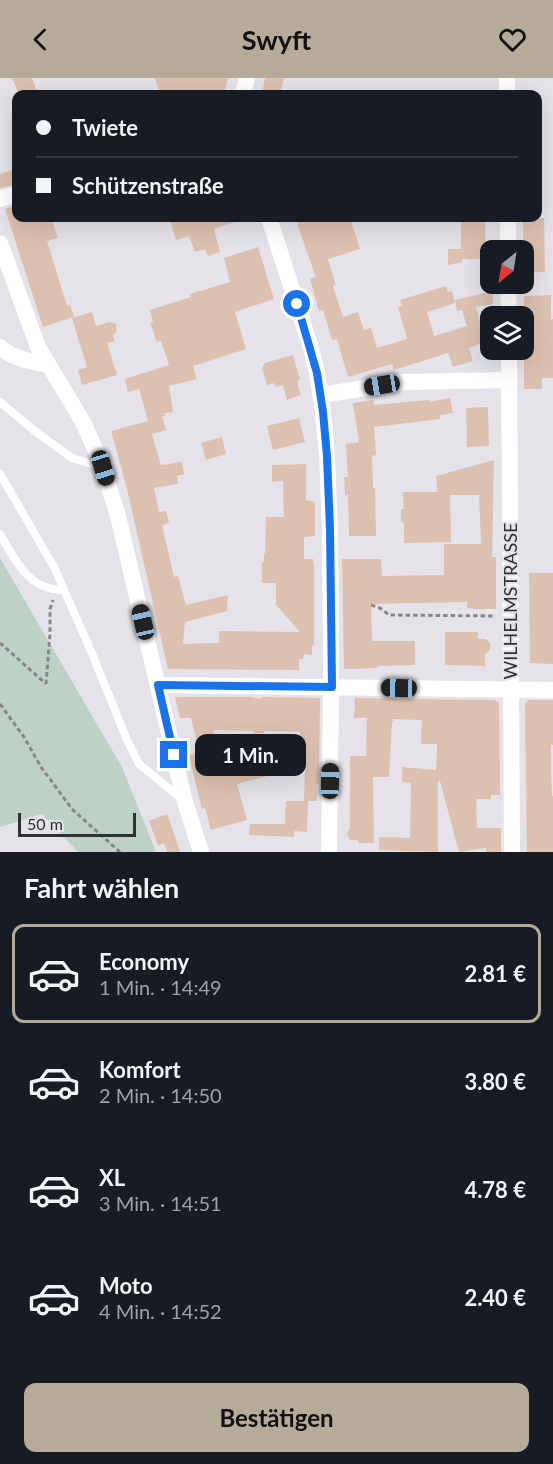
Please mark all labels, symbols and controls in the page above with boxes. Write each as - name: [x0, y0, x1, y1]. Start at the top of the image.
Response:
- icon: back: [24, 23, 57, 56]
- text: Swyft: [242, 23, 311, 56]
- icon: heart: [496, 23, 529, 56]
- text: Twiete: [72, 114, 138, 141]
- text: Schützenstraße: [72, 172, 224, 199]
- north arrow: [480, 240, 534, 294]
- map controls: [480, 240, 534, 360]
- route start: [283, 290, 310, 317]
- button: layers: [480, 306, 534, 360]
- car: [363, 373, 401, 397]
- car: [89, 448, 117, 488]
- street label: WILHELMSTRASSE: [499, 523, 521, 679]
- car: [130, 602, 156, 642]
- car: [381, 679, 417, 697]
- callout: 1 Min.: [195, 734, 306, 776]
- route end: [160, 741, 187, 768]
- text: 1 Min.: [222, 743, 279, 767]
- car: [321, 763, 339, 799]
- scale bar: [18, 810, 136, 838]
- text: 50 m: [27, 814, 63, 833]
- text: Fahrt wählen: [24, 871, 179, 904]
- icon: car: [27, 947, 81, 1001]
- text: Economy: [99, 948, 189, 975]
- text: 2.81 €: [464, 960, 526, 987]
- text: 1 Min. · 14:49: [99, 975, 222, 999]
- icon: car: [27, 1055, 81, 1109]
- text: Komfort: [99, 1056, 181, 1083]
- text: 3.80 €: [464, 1068, 526, 1095]
- text: 2 Min. · 14:50: [99, 1083, 222, 1107]
- icon: car: [27, 1163, 81, 1217]
- text: XL: [99, 1164, 125, 1191]
- text: 4.78 €: [464, 1176, 526, 1203]
- text: 3 Min. · 14:51: [99, 1191, 222, 1215]
- icon: car: [27, 1271, 81, 1325]
- text: Moto: [99, 1272, 153, 1299]
- text: 2.40 €: [464, 1284, 526, 1311]
- text: 4 Min. · 14:52: [99, 1299, 222, 1323]
- button: Bestätigen: [24, 1383, 529, 1452]

